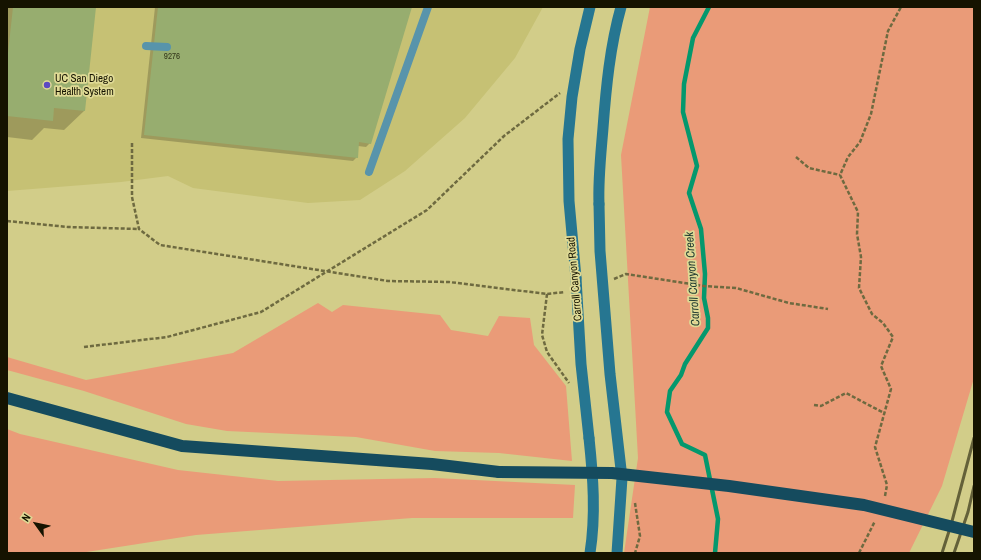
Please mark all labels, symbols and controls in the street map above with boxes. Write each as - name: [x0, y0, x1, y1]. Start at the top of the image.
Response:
- house number: 9276: [164, 52, 180, 62]
- place label: UC San Diego Health System: [55, 72, 114, 98]
- marker: UC San Diego Health System: [42, 80, 52, 90]
- water label: Carroll Canyon Creek: [683, 231, 703, 327]
- street label: Carroll Canyon Road: [565, 236, 585, 322]
- north arrow: [16, 504, 56, 544]
- text: N: [18, 511, 34, 524]

